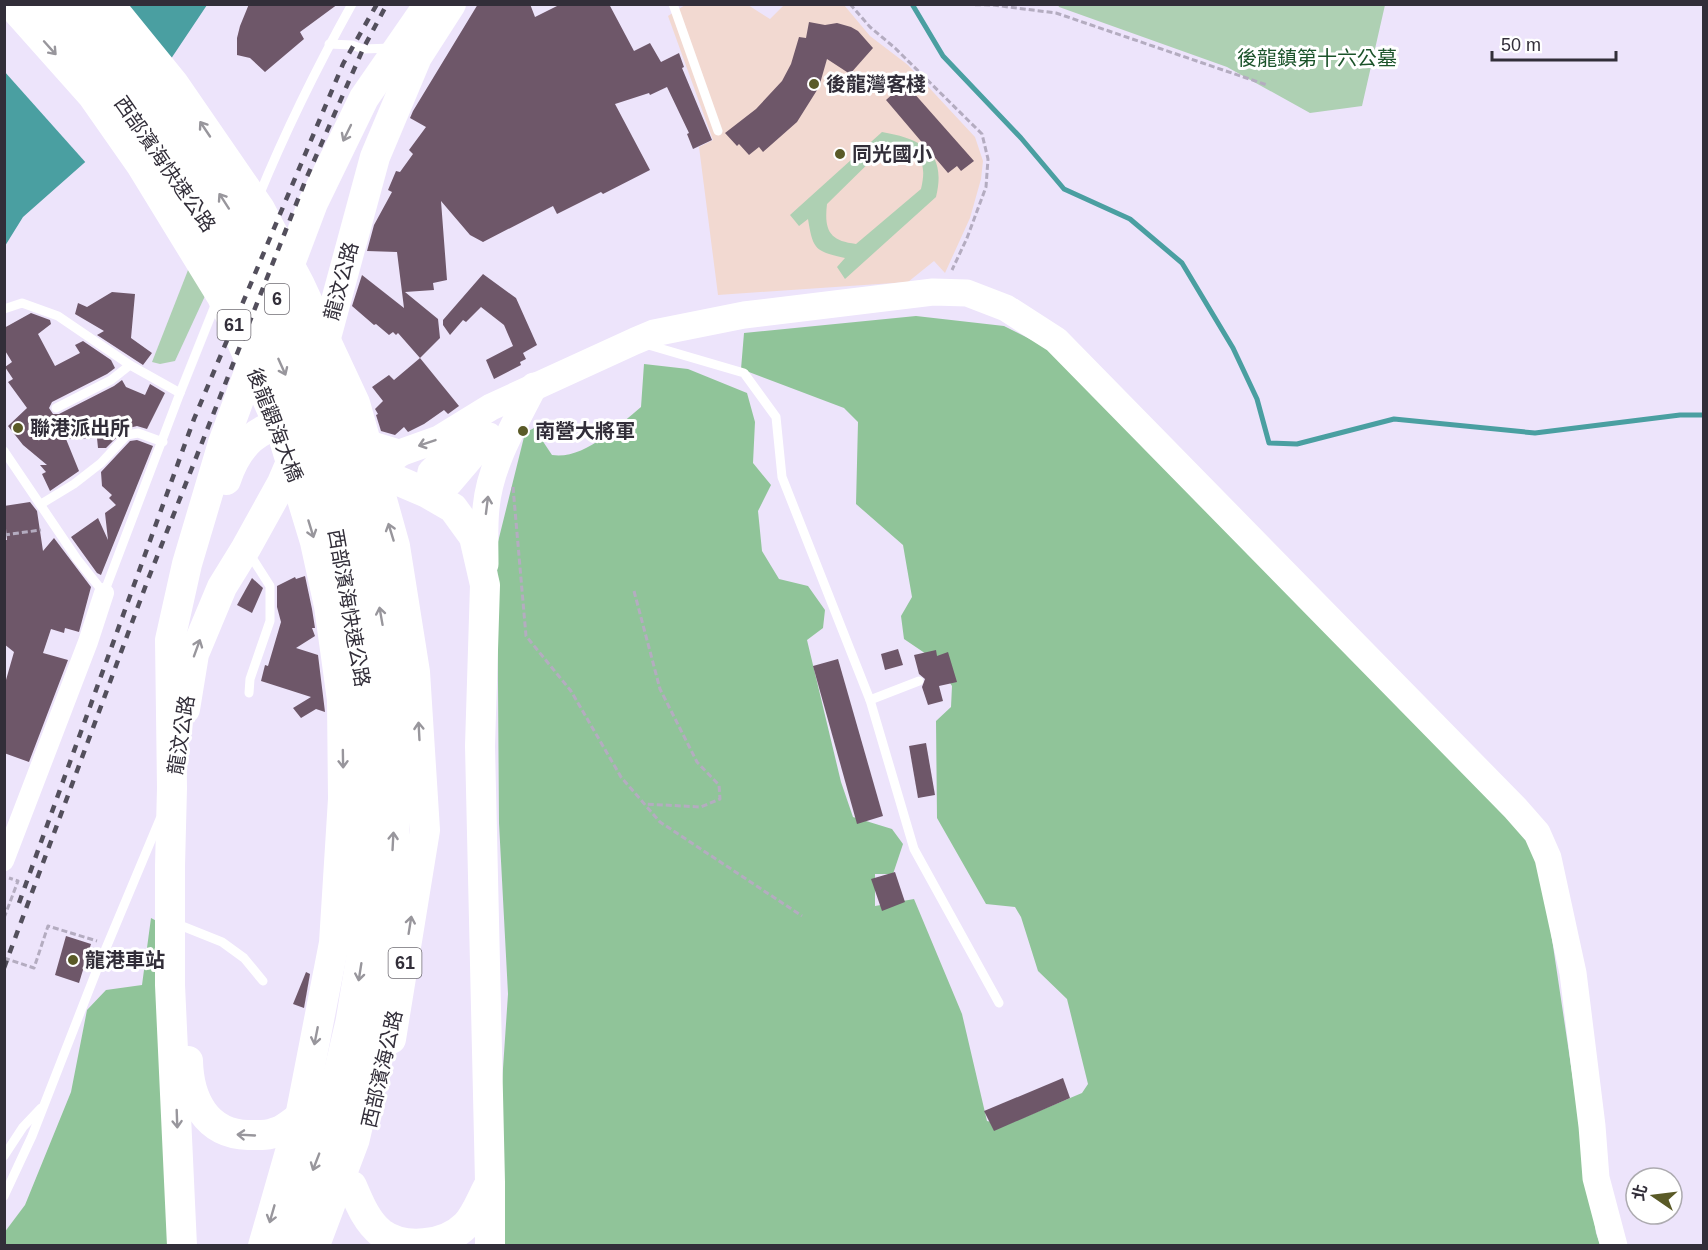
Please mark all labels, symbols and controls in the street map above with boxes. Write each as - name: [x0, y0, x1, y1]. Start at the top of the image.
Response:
- scale bar: [1492, 24, 1616, 62]
- text: 50 m: [1501, 35, 1541, 55]
- one-way arrow: [43, 40, 57, 55]
- park label: 後龍鎮第十六公墓: [1237, 47, 1397, 69]
- place label: 後龍灣客棧: [826, 73, 926, 95]
- marker: 後龍灣客棧: [807, 77, 821, 91]
- street label: 西部濱海快速公路: [110, 92, 220, 236]
- one-way arrow: [199, 121, 211, 137]
- one-way arrow: [341, 124, 353, 141]
- place label: 同光國小: [852, 143, 932, 165]
- marker: 同光國小: [833, 147, 847, 161]
- one-way arrow: [218, 193, 230, 209]
- street label: 龍汶公路: [320, 240, 362, 322]
- road number: 6: [265, 284, 289, 314]
- road number: 61: [218, 310, 250, 340]
- one-way arrow: [277, 357, 288, 375]
- street label: 後龍觀海大橋: [243, 365, 307, 485]
- place label: 聯港派出所: [30, 417, 130, 439]
- place label: 南營大將軍: [535, 420, 635, 442]
- marker: 聯港派出所: [11, 421, 25, 435]
- marker: 南營大將軍: [516, 424, 530, 438]
- one-way arrow: [418, 438, 437, 449]
- one-way arrow: [482, 496, 493, 516]
- one-way arrow: [306, 519, 317, 538]
- one-way arrow: [385, 523, 396, 542]
- street label: 西部濱海快速公路: [324, 527, 374, 689]
- one-way arrow: [375, 607, 386, 626]
- one-way arrow: [192, 639, 203, 658]
- street label: 龍汶公路: [164, 694, 198, 776]
- one-way arrow: [413, 722, 424, 742]
- one-way arrow: [337, 748, 348, 768]
- one-way arrow: [387, 831, 398, 851]
- one-way arrow: [405, 916, 416, 935]
- road number: 61: [388, 948, 422, 978]
- place label: 龍港車站: [85, 949, 165, 971]
- marker: 龍港車站: [66, 953, 80, 967]
- one-way arrow: [354, 962, 365, 982]
- street label: 西部濱海公路: [358, 1008, 406, 1130]
- one-way arrow: [310, 1025, 321, 1045]
- one-way arrow: [171, 1109, 182, 1129]
- one-way arrow: [237, 1129, 257, 1140]
- one-way arrow: [310, 1152, 321, 1171]
- north arrow: [1624, 1166, 1684, 1226]
- text: 北: [1630, 1183, 1650, 1202]
- one-way arrow: [266, 1204, 277, 1223]

